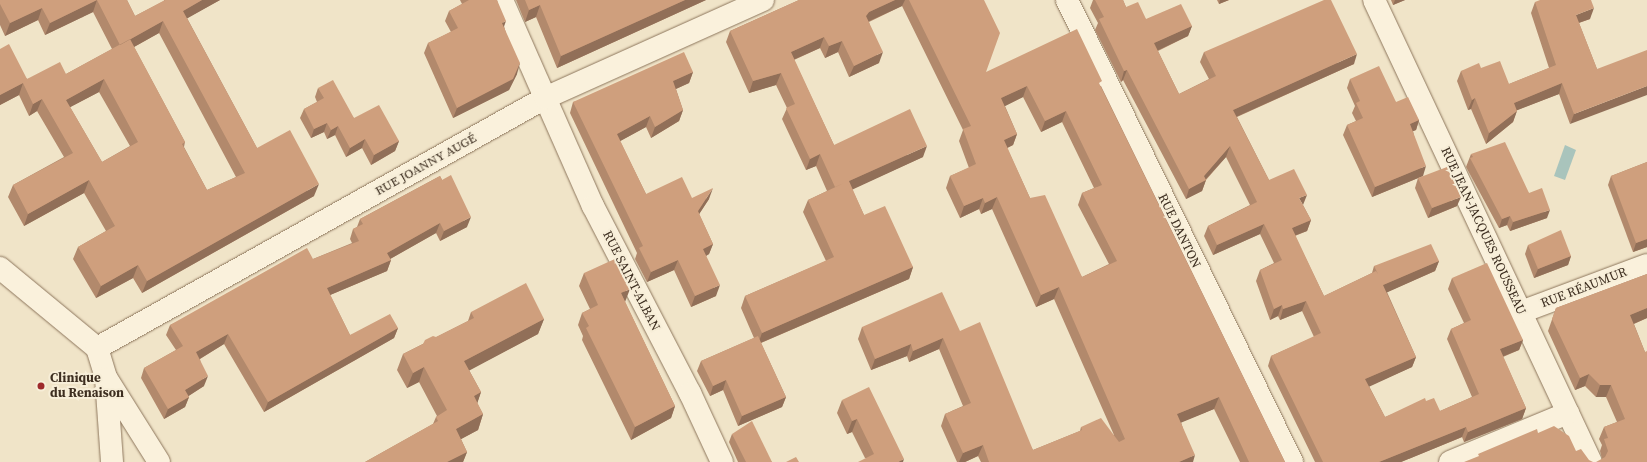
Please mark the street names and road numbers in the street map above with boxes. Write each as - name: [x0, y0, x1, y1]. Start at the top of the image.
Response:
- street label: RUE JOANNY AUGÉ: [372, 131, 480, 199]
- street label: RUE JEAN-JACQUES ROUSSEAU: [1437, 145, 1529, 317]
- street label: RUE DANTON: [1154, 191, 1204, 271]
- street label: RUE SAINT-ALBAN: [599, 228, 663, 334]
- street label: RUE RÉAUMUR: [1539, 264, 1629, 312]

